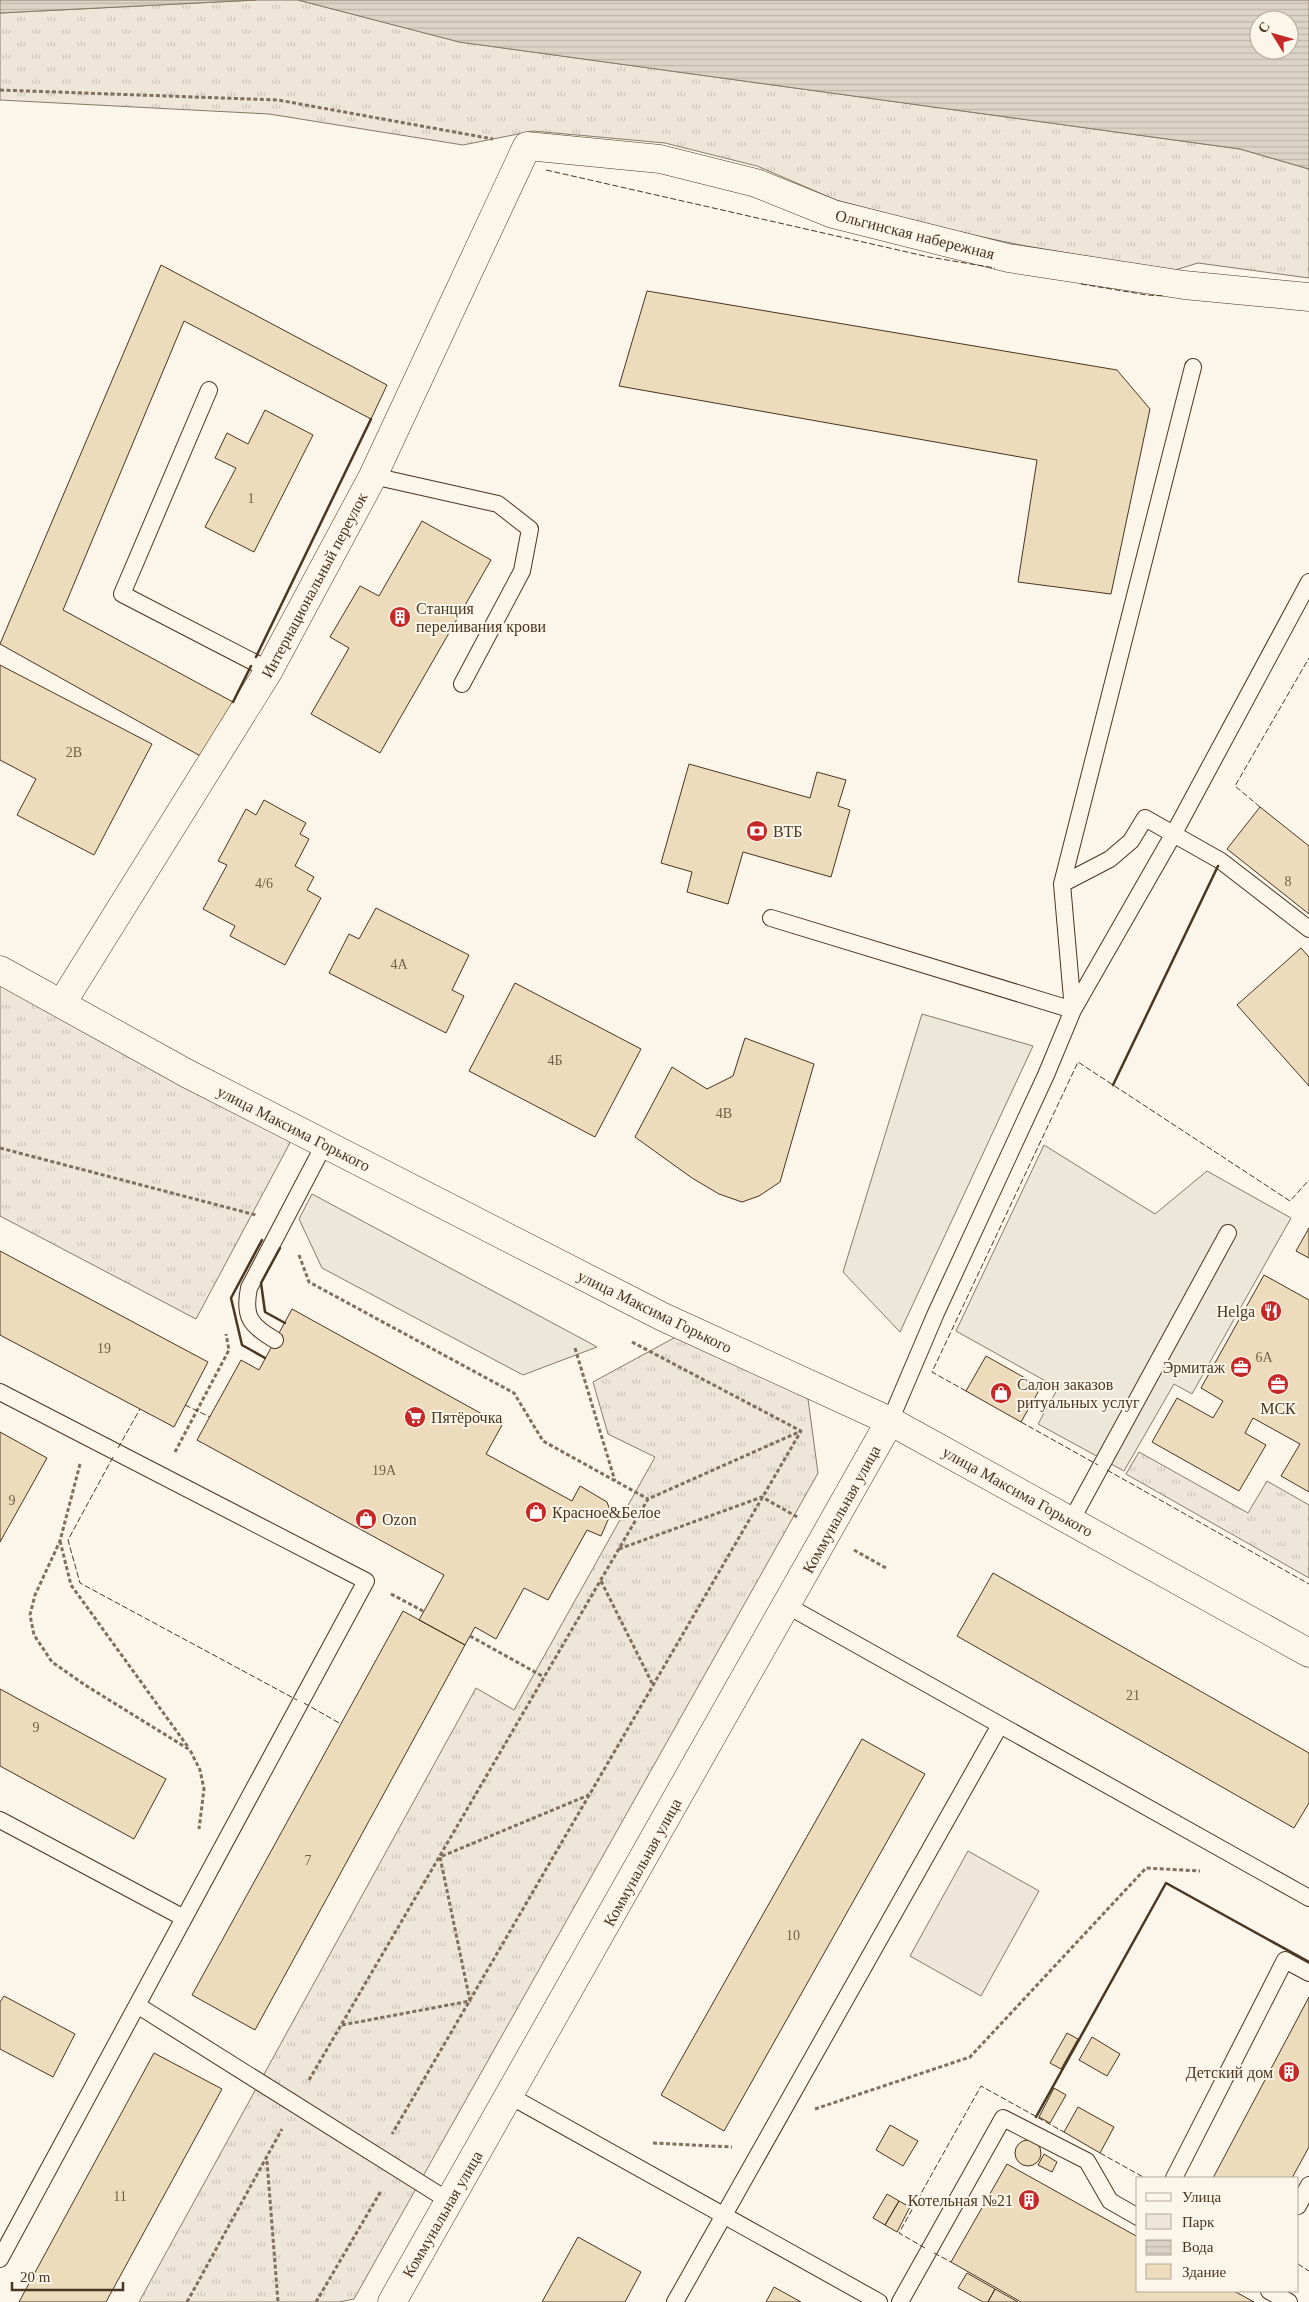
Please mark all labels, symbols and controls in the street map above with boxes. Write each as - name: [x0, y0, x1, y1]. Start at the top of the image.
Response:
- north arrow: [1249, 10, 1299, 60]
- text: С: [1255, 19, 1273, 36]
- street label: Ольгинская набережная: [833, 206, 997, 264]
- street label: Интернациональный переулок: [258, 489, 372, 681]
- house number: 1: [248, 491, 255, 506]
- place label: Станция переливания крови: [416, 600, 547, 636]
- building icon: Станция переливания крови: [388, 605, 412, 629]
- house number: 2В: [66, 745, 82, 760]
- bank icon: ВТБ: [745, 819, 769, 843]
- place label: ВТБ: [773, 823, 802, 840]
- house number: 8: [1285, 874, 1292, 889]
- house number: 4/6: [255, 876, 273, 891]
- house number: 4А: [390, 957, 408, 972]
- house number: 4Б: [547, 1053, 563, 1068]
- street label: улица Максима Горького: [214, 1082, 373, 1175]
- house number: 4В: [716, 1106, 732, 1121]
- street label: улица Максима Горького: [575, 1267, 735, 1357]
- restaurant icon: Helga: [1259, 1299, 1283, 1323]
- place label: Helga: [1217, 1303, 1255, 1321]
- house number: 19: [97, 1341, 111, 1356]
- house number: 6А: [1255, 1350, 1273, 1365]
- office icon: Эрмитаж: [1229, 1355, 1253, 1379]
- place label: Эрмитаж: [1163, 1359, 1226, 1377]
- office icon: МСК: [1266, 1372, 1290, 1396]
- place label: Салон заказов ритуальных услуг: [1017, 1376, 1140, 1412]
- shop icon: Салон заказов ритуальных услуг: [989, 1381, 1013, 1405]
- place label: МСК: [1260, 1400, 1296, 1417]
- supermarket icon: Пятёрочка: [403, 1405, 427, 1429]
- place label: Пятёрочка: [431, 1409, 502, 1427]
- street label: Коммунальная улица: [799, 1442, 885, 1577]
- street label: улица Максима Горького: [939, 1443, 1096, 1541]
- house number: 19А: [372, 1463, 397, 1478]
- house number: 9: [9, 1493, 16, 1508]
- shop icon: Красное&Белое: [524, 1500, 548, 1524]
- place label: Красное&Белое: [552, 1504, 661, 1522]
- shop icon: Ozon: [354, 1507, 378, 1531]
- place label: Ozon: [382, 1511, 417, 1528]
- house number: 21: [1126, 1688, 1140, 1703]
- house number: 9: [33, 1720, 40, 1735]
- street label: Коммунальная улица: [600, 1795, 686, 1930]
- house number: 7: [305, 1853, 312, 1868]
- house number: 10: [786, 1928, 800, 1943]
- building icon: Детский дом: [1277, 2060, 1301, 2084]
- place label: Детский дом: [1186, 2064, 1273, 2082]
- street label: Коммунальная улица: [399, 2148, 487, 2281]
- legend: [1136, 2177, 1299, 2292]
- building icon: Котельная №21: [1017, 2188, 1041, 2212]
- house number: 11: [113, 2189, 127, 2204]
- text: Улица: [1182, 2189, 1221, 2205]
- place label: Котельная №21: [908, 2192, 1013, 2209]
- text: Парк: [1182, 2214, 1215, 2230]
- text: Вода: [1182, 2239, 1214, 2255]
- scale bar: [12, 2260, 124, 2292]
- text: Здание: [1182, 2264, 1226, 2280]
- text: 20 m: [20, 2269, 51, 2285]

